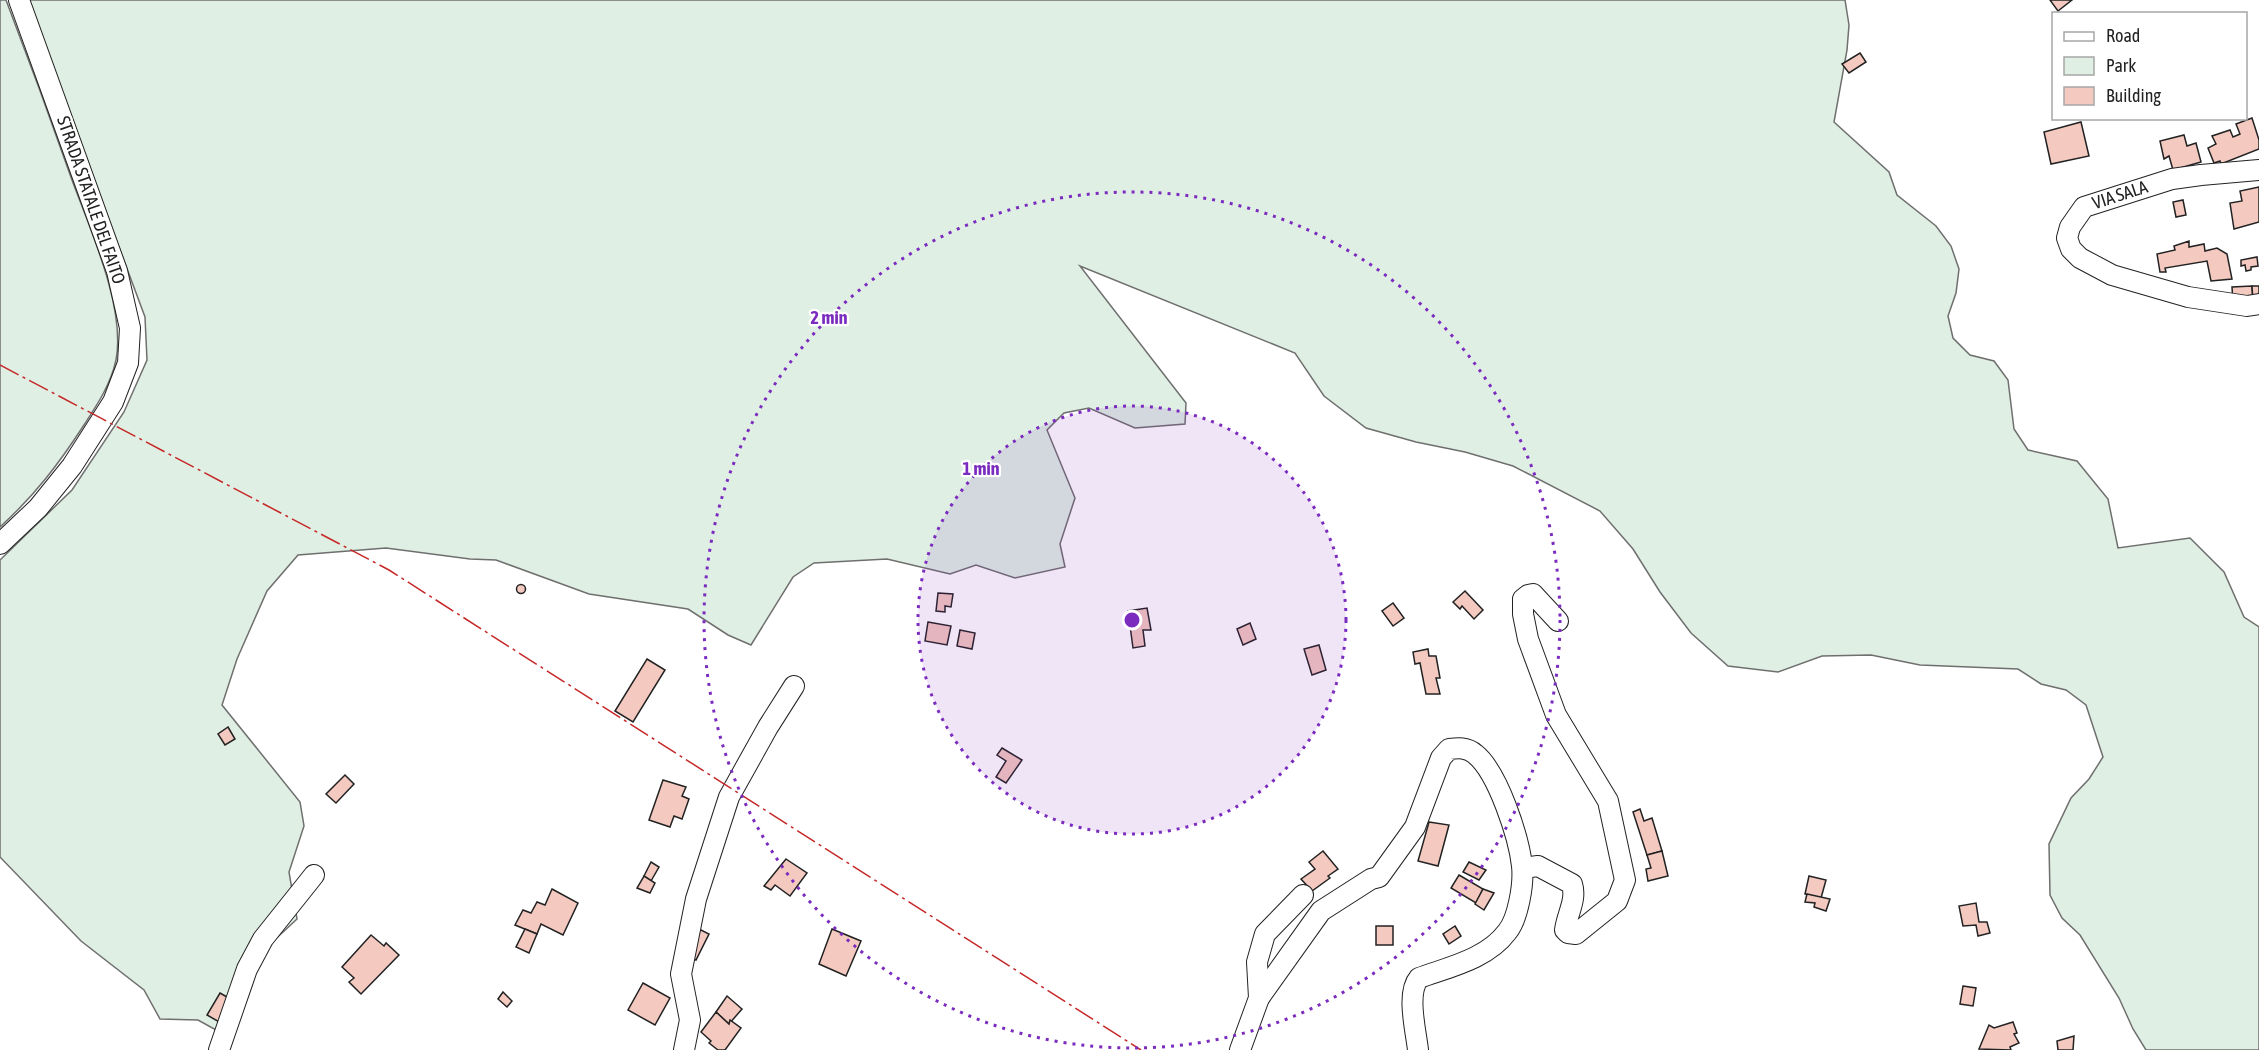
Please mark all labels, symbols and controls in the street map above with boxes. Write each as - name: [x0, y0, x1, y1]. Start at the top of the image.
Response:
- legend: [2052, 12, 2247, 120]
- text: Road: [2106, 25, 2140, 46]
- text: Park: [2106, 55, 2136, 76]
- text: Building: [2106, 85, 2161, 106]
- street label: STRADA STATALE DEL FAITO: [53, 113, 130, 287]
- street label: VIA SALA: [2090, 176, 2150, 213]
- text: 2 min: [811, 307, 848, 328]
- text: 1 min: [963, 458, 1000, 479]
- centre of rings: [1122, 610, 1142, 630]

